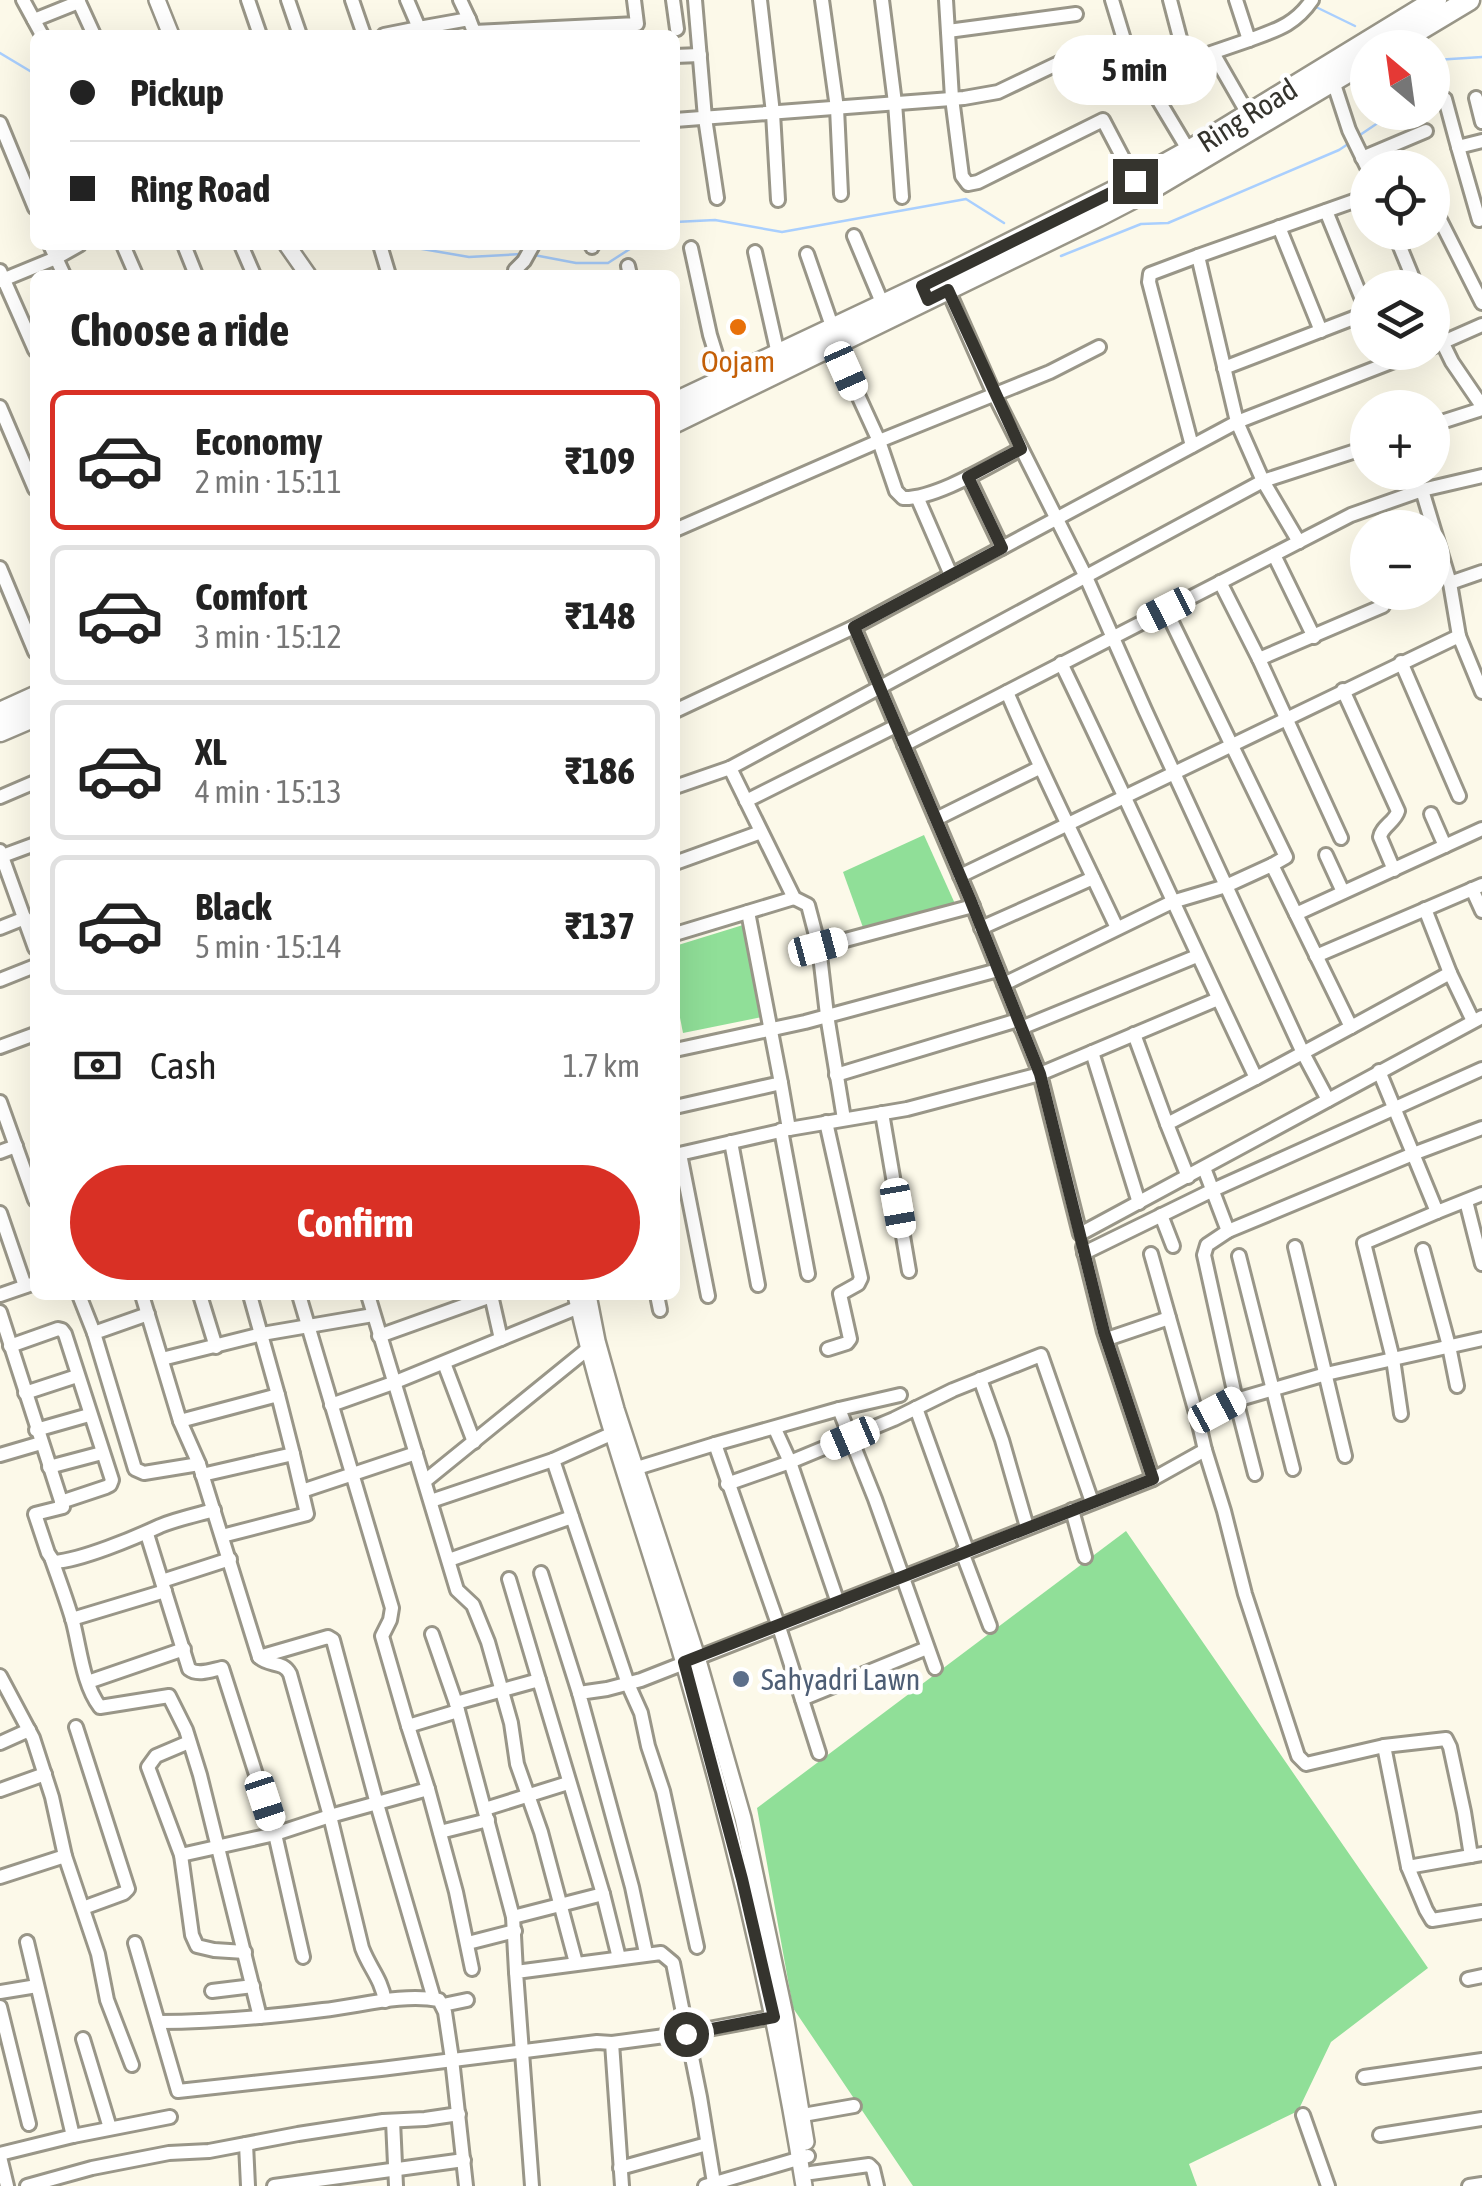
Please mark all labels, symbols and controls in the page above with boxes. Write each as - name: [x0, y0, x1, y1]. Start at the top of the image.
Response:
- north arrow: [1350, 30, 1450, 130]
- map controls: [1350, 30, 1450, 610]
- callout: 5 min: [1052, 36, 1218, 106]
- text: 5 min: [1102, 51, 1167, 88]
- text: Pickup: [130, 71, 224, 114]
- street label: Ring Road: [1191, 71, 1303, 159]
- button: locate: [1350, 150, 1450, 250]
- route end: [1113, 159, 1158, 204]
- text: Ring Road: [130, 167, 270, 210]
- button: layers: [1350, 270, 1450, 370]
- text: Choose a ride: [70, 304, 289, 356]
- marker: Oojam: [727, 316, 749, 338]
- car: [820, 337, 872, 405]
- place label: Oojam: [701, 344, 775, 378]
- button: +: [1350, 390, 1450, 490]
- icon: car: [75, 415, 165, 505]
- text: Economy: [195, 420, 322, 463]
- text: ₹109: [565, 439, 635, 482]
- text: 2 min · 15:11: [195, 463, 342, 500]
- button: −: [1350, 510, 1450, 610]
- icon: car: [75, 570, 165, 660]
- text: Comfort: [195, 575, 307, 618]
- car: [1132, 583, 1200, 637]
- text: ₹148: [565, 594, 635, 637]
- text: 3 min · 15:12: [195, 618, 342, 655]
- icon: car: [75, 725, 165, 815]
- text: XL: [195, 730, 227, 773]
- text: ₹186: [565, 749, 635, 792]
- text: 4 min · 15:13: [195, 773, 342, 810]
- icon: car: [75, 880, 165, 970]
- text: Black: [195, 885, 272, 928]
- text: ₹137: [565, 904, 635, 947]
- car: [785, 925, 851, 969]
- text: 5 min · 15:14: [195, 928, 342, 965]
- icon: cash: [70, 1038, 125, 1093]
- text: Cash: [150, 1044, 217, 1087]
- text: 1.7 km: [563, 1047, 640, 1084]
- button: Confirm: [70, 1165, 640, 1280]
- car: [878, 1176, 918, 1240]
- car: [1183, 1383, 1251, 1437]
- car: [817, 1412, 883, 1464]
- place label: Sahyadri Lawn: [761, 1662, 920, 1696]
- marker: Sahyadri Lawn: [730, 1668, 752, 1690]
- car: [241, 1768, 289, 1834]
- route start: [664, 2012, 709, 2057]

